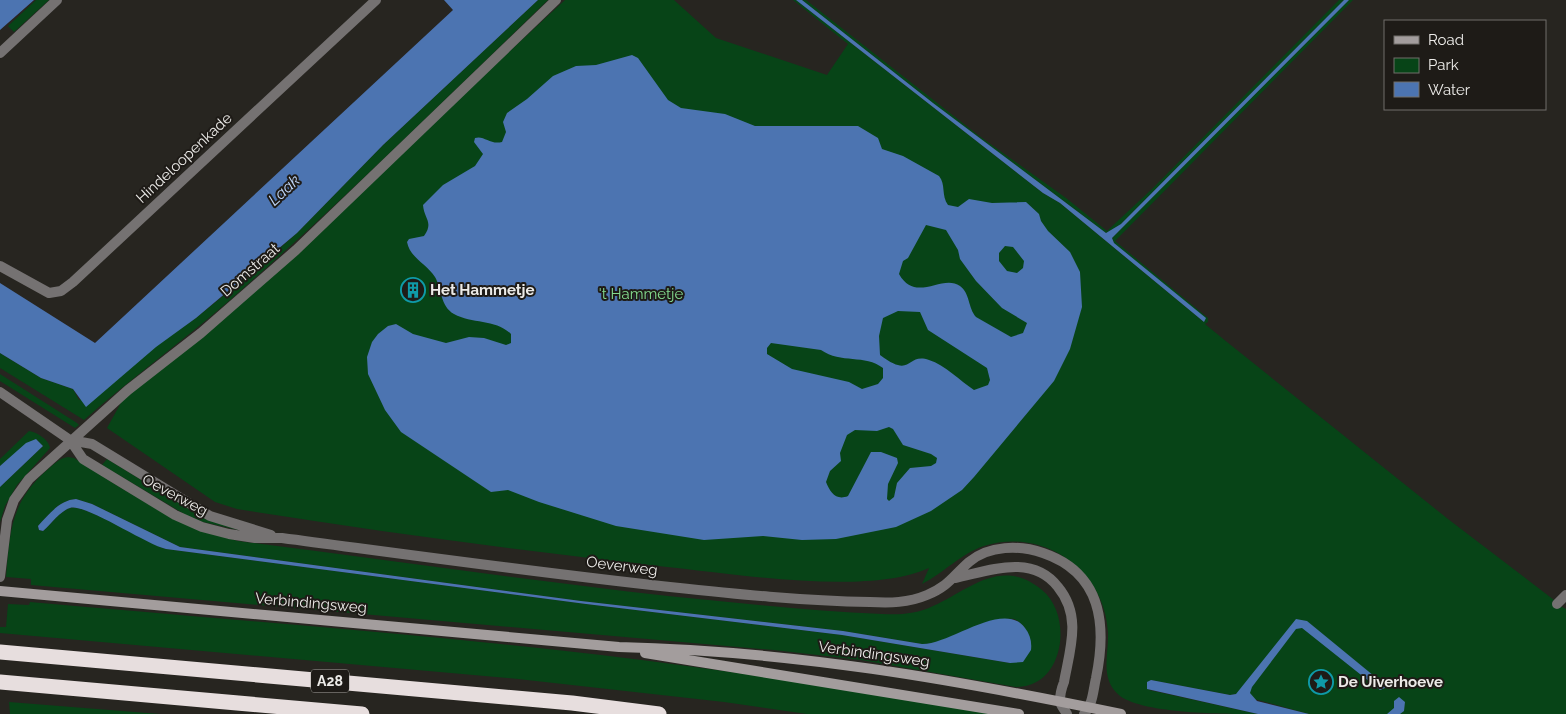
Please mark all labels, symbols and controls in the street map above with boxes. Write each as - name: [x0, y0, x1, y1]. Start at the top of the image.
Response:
- legend: [1384, 20, 1546, 110]
- text: Road: [1428, 31, 1464, 49]
- text: Park: [1428, 56, 1459, 74]
- text: Water: [1428, 81, 1471, 99]
- street label: Hindeloopenkade: [132, 109, 236, 207]
- water label: Laak: [264, 170, 304, 209]
- street label: Domstraat: [217, 240, 283, 300]
- building icon: Het Hammetje: [400, 277, 426, 303]
- place label: Het Hammetje: [430, 281, 535, 299]
- park label: 't Hammetje: [599, 285, 683, 303]
- street label: Oeverweg: [139, 470, 211, 520]
- street label: Oeverweg: [585, 553, 659, 579]
- street label: Verbindingsweg: [254, 589, 368, 617]
- street label: Verbindingsweg: [817, 637, 931, 671]
- road number: A28: [311, 669, 349, 692]
- place icon: De Uiverhoeve: [1308, 669, 1334, 695]
- place label: De Uiverhoeve: [1338, 673, 1443, 691]

